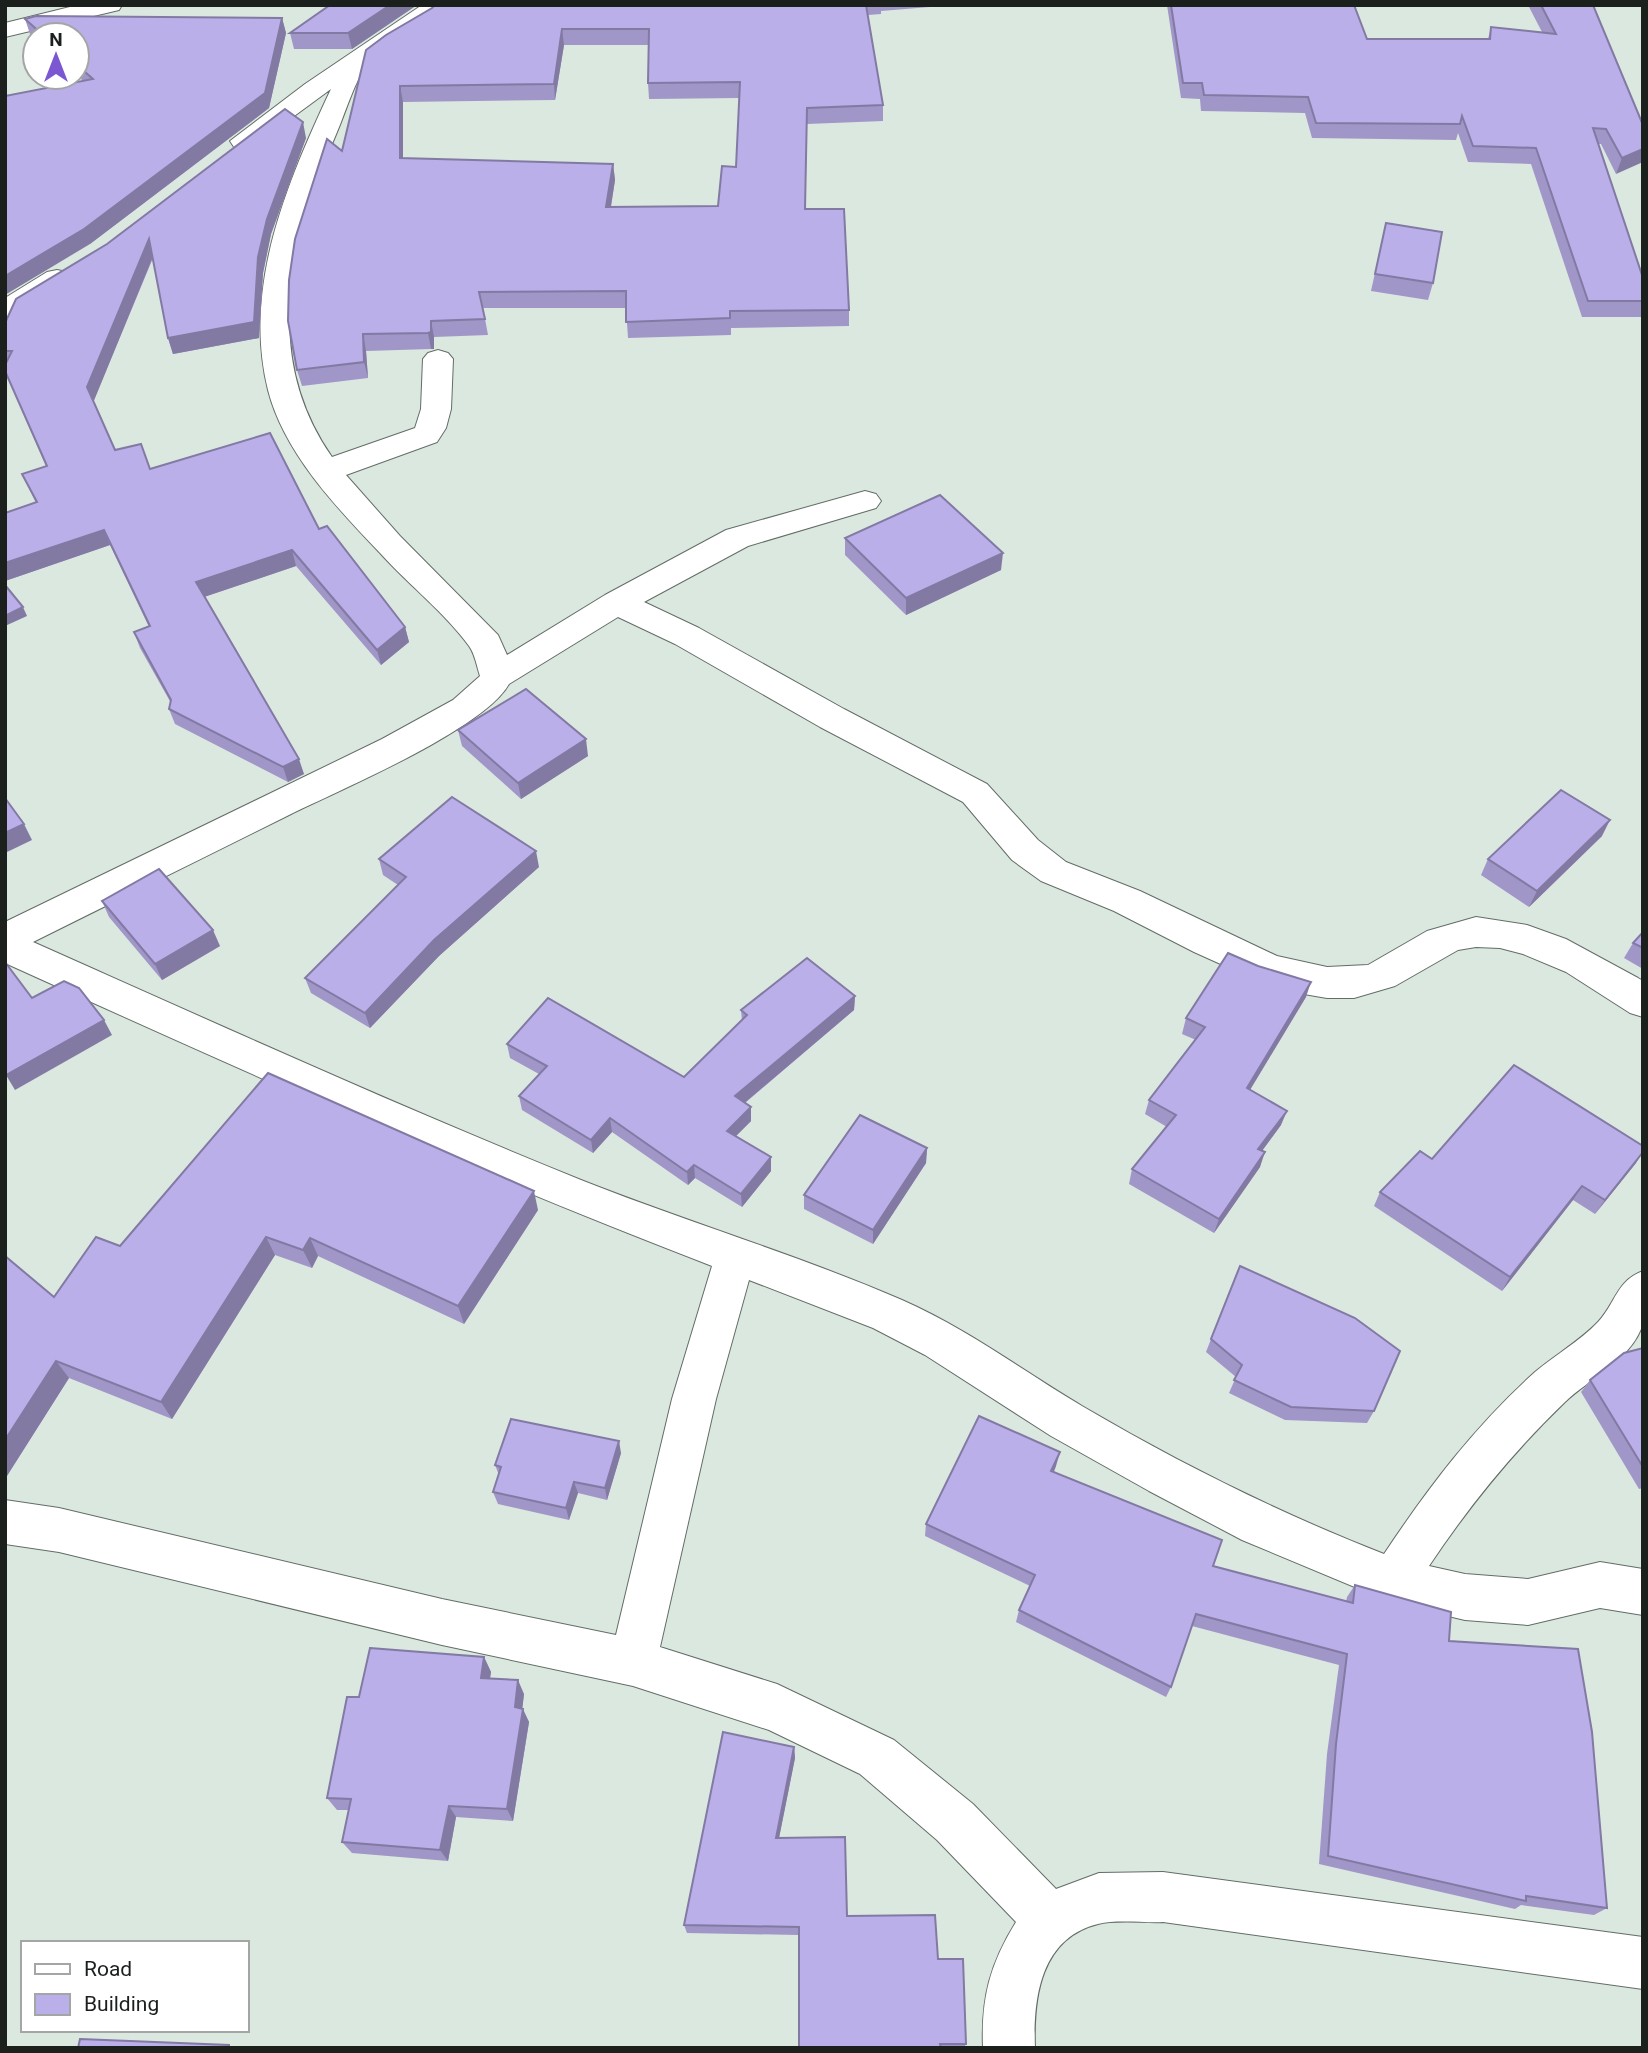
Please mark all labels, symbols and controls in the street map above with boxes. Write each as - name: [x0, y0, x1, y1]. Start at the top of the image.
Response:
- north arrow: [21, 21, 91, 91]
- text: N: [49, 28, 63, 51]
- legend: [21, 1941, 248, 2032]
- text: Road: [84, 1957, 132, 1981]
- text: Building: [84, 1992, 159, 2016]

